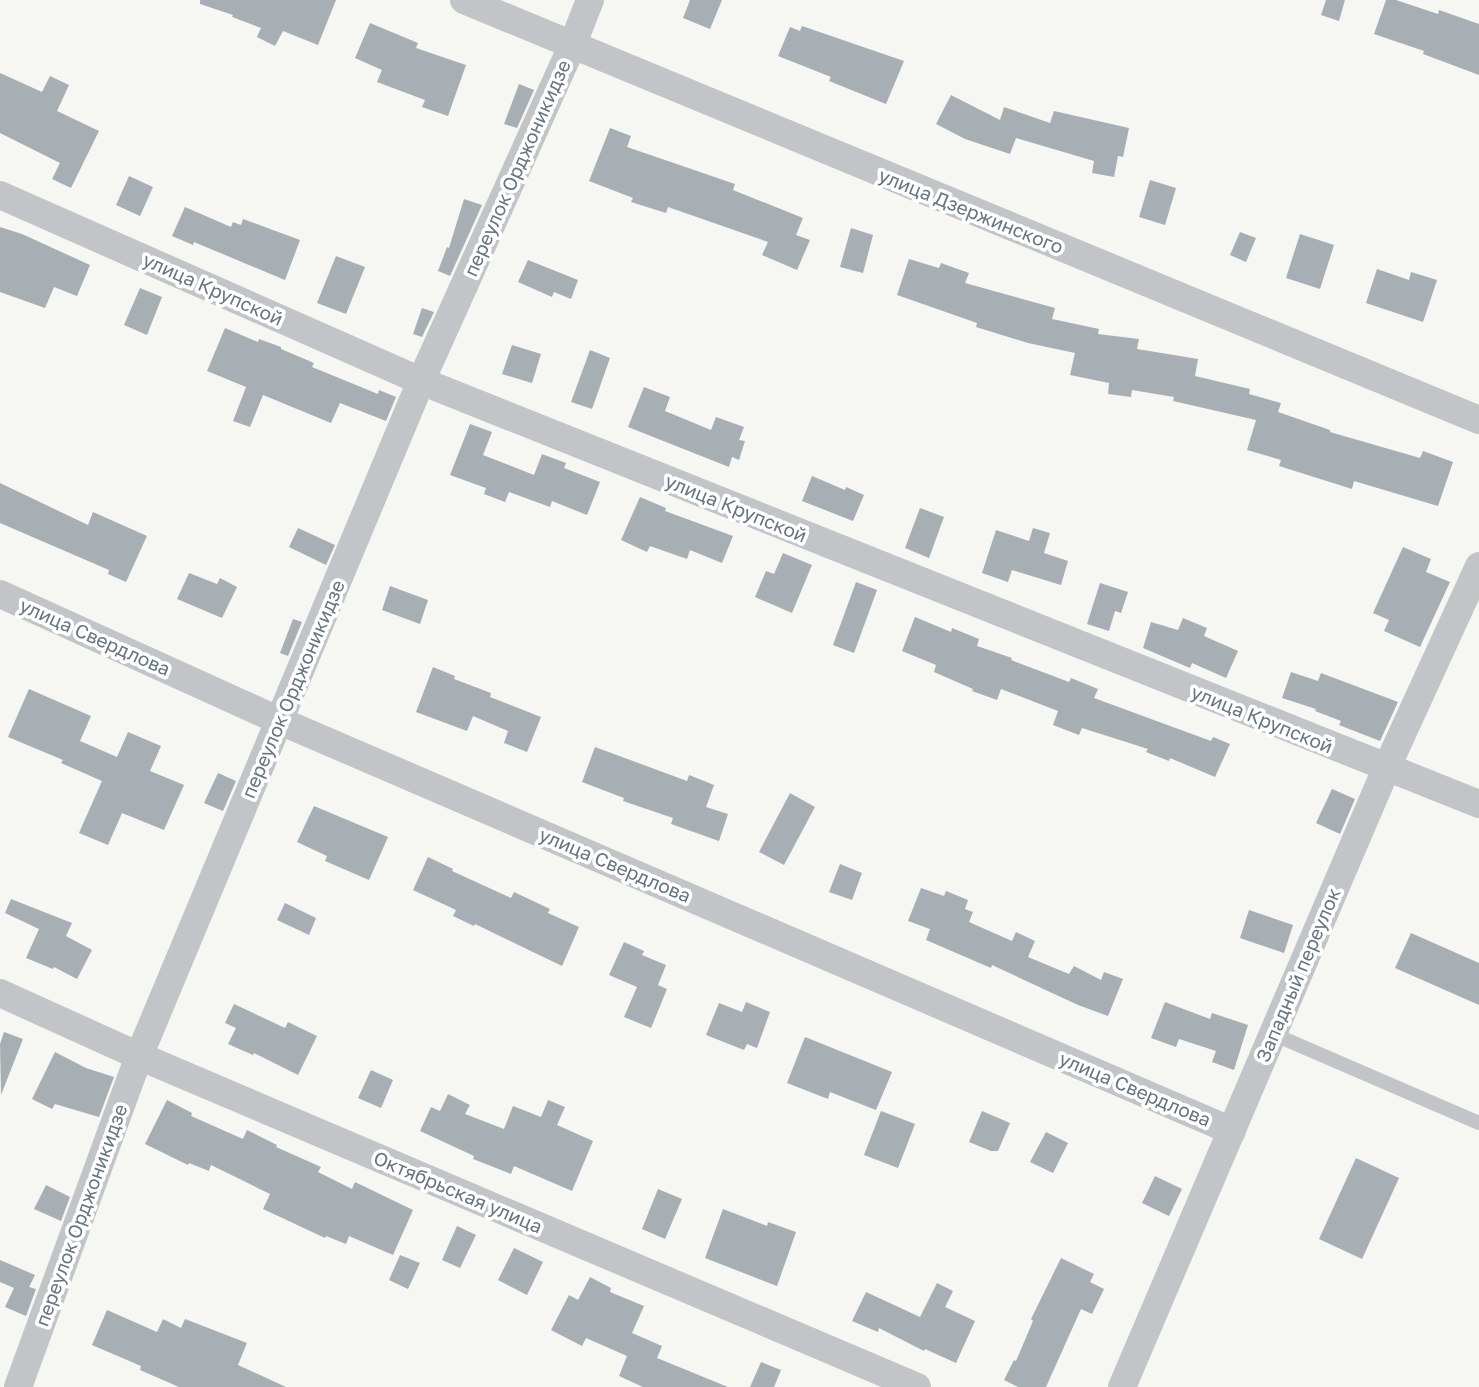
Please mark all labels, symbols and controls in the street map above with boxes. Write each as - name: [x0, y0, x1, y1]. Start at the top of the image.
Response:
- street label: переулок Орджоникидзе: [458, 56, 575, 280]
- street label: улица Дзержинского: [876, 163, 1067, 258]
- street label: улица Крупской: [140, 247, 287, 330]
- street label: улица Крупской: [662, 469, 810, 546]
- street label: переулок Орджоникидзе: [236, 576, 349, 801]
- street label: улица Свердлова: [16, 593, 174, 680]
- street label: улица Крупской: [1188, 680, 1336, 757]
- street label: улица Свердлова: [536, 822, 694, 907]
- street label: Западный переулок: [1250, 884, 1345, 1065]
- street label: улица Свердлова: [1056, 1046, 1214, 1131]
- street label: переулок Орджоникидзе: [30, 1101, 131, 1329]
- street label: Октябрьская улица: [370, 1146, 546, 1238]

